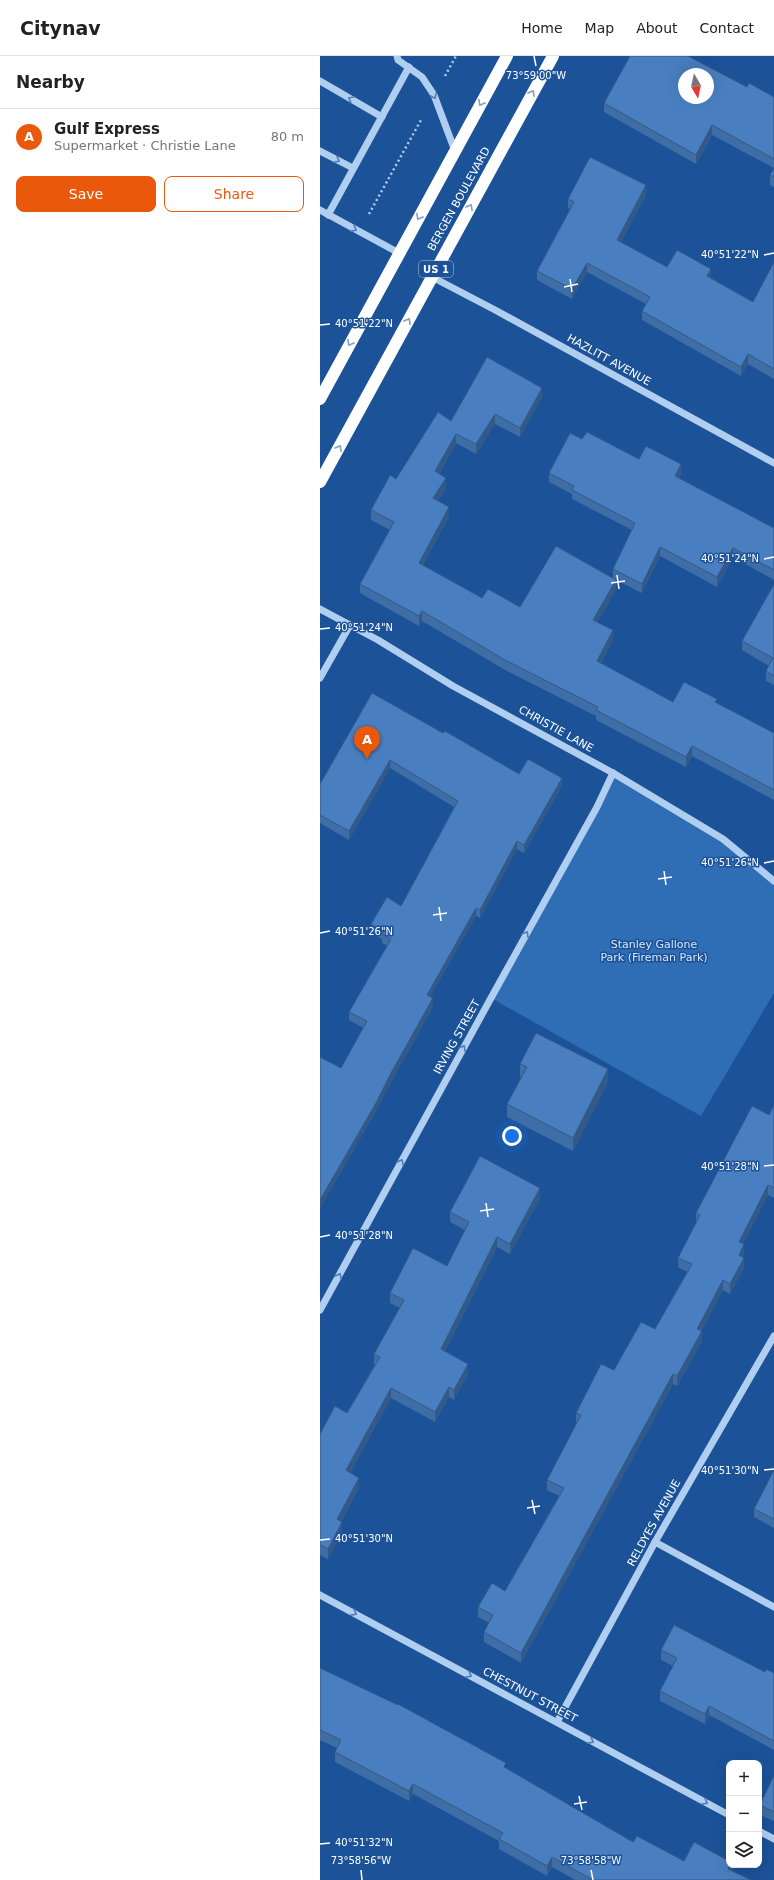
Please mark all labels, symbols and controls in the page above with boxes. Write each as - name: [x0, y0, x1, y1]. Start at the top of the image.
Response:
- text: Citynav: [20, 17, 101, 39]
- text: Home: [521, 20, 563, 36]
- text: Map: [585, 20, 614, 36]
- text: About: [636, 20, 678, 36]
- text: Contact: [700, 20, 754, 36]
- north arrow: [678, 68, 714, 104]
- text: 73°59'00"W: [506, 70, 566, 81]
- text: Nearby: [16, 72, 85, 92]
- one-way arrow: [528, 90, 535, 97]
- one-way arrow: [429, 92, 437, 99]
- one-way arrow: [348, 97, 355, 104]
- one-way arrow: [479, 98, 486, 106]
- text: Gulf Express: [54, 120, 160, 138]
- text: A: [24, 129, 34, 144]
- text: 80 m: [271, 129, 304, 144]
- text: Supermarket · Christie Lane: [54, 138, 236, 153]
- street label: BERGEN BOULEVARD: [425, 145, 493, 253]
- one-way arrow: [332, 155, 340, 163]
- button: Save: [16, 176, 156, 212]
- button: Share: [164, 176, 304, 212]
- one-way arrow: [465, 204, 473, 211]
- one-way arrow: [416, 212, 424, 220]
- one-way arrow: [350, 224, 357, 232]
- text: 40°51'22"N: [701, 249, 759, 260]
- road number: US 1: [419, 261, 453, 277]
- text: 40°51'22"N: [335, 318, 393, 329]
- one-way arrow: [403, 318, 410, 325]
- street label: HAZLITT AVENUE: [565, 332, 653, 388]
- one-way arrow: [348, 339, 355, 346]
- one-way arrow: [334, 444, 341, 452]
- text: 40°51'24"N: [701, 553, 759, 564]
- text: 40°51'24"N: [335, 622, 393, 633]
- street label: CHRISTIE LANE: [516, 703, 596, 755]
- pin: A: [354, 726, 380, 759]
- text: 40°51'26"N: [701, 857, 759, 868]
- text: 40°51'26"N: [335, 926, 393, 937]
- one-way arrow: [522, 931, 529, 938]
- park label: Stanley Gallone Park (Fireman Park): [600, 938, 708, 964]
- street label: IRVING STREET: [431, 997, 483, 1077]
- one-way arrow: [459, 1045, 466, 1052]
- your location: [502, 1126, 522, 1146]
- one-way arrow: [396, 1159, 404, 1166]
- text: 40°51'28"N: [701, 1161, 759, 1172]
- text: 40°51'28"N: [335, 1230, 393, 1241]
- one-way arrow: [334, 1273, 341, 1280]
- text: 40°51'30"N: [701, 1465, 759, 1476]
- street label: RELDYES AVENUE: [625, 1477, 683, 1569]
- text: 40°51'30"N: [335, 1533, 393, 1544]
- one-way arrow: [350, 1609, 358, 1616]
- street label: CHESTNUT STREET: [481, 1665, 580, 1726]
- one-way arrow: [465, 1670, 472, 1678]
- one-way arrow: [587, 1736, 594, 1743]
- map controls: [726, 1760, 762, 1868]
- button: +: [726, 1760, 762, 1796]
- button: −: [726, 1796, 762, 1832]
- one-way arrow: [701, 1797, 709, 1805]
- button: layers: [726, 1832, 762, 1868]
- text: 40°51'32"N: [335, 1837, 393, 1848]
- text: 73°58'56"W: [331, 1855, 391, 1866]
- text: 73°58'58"W: [561, 1855, 621, 1866]

